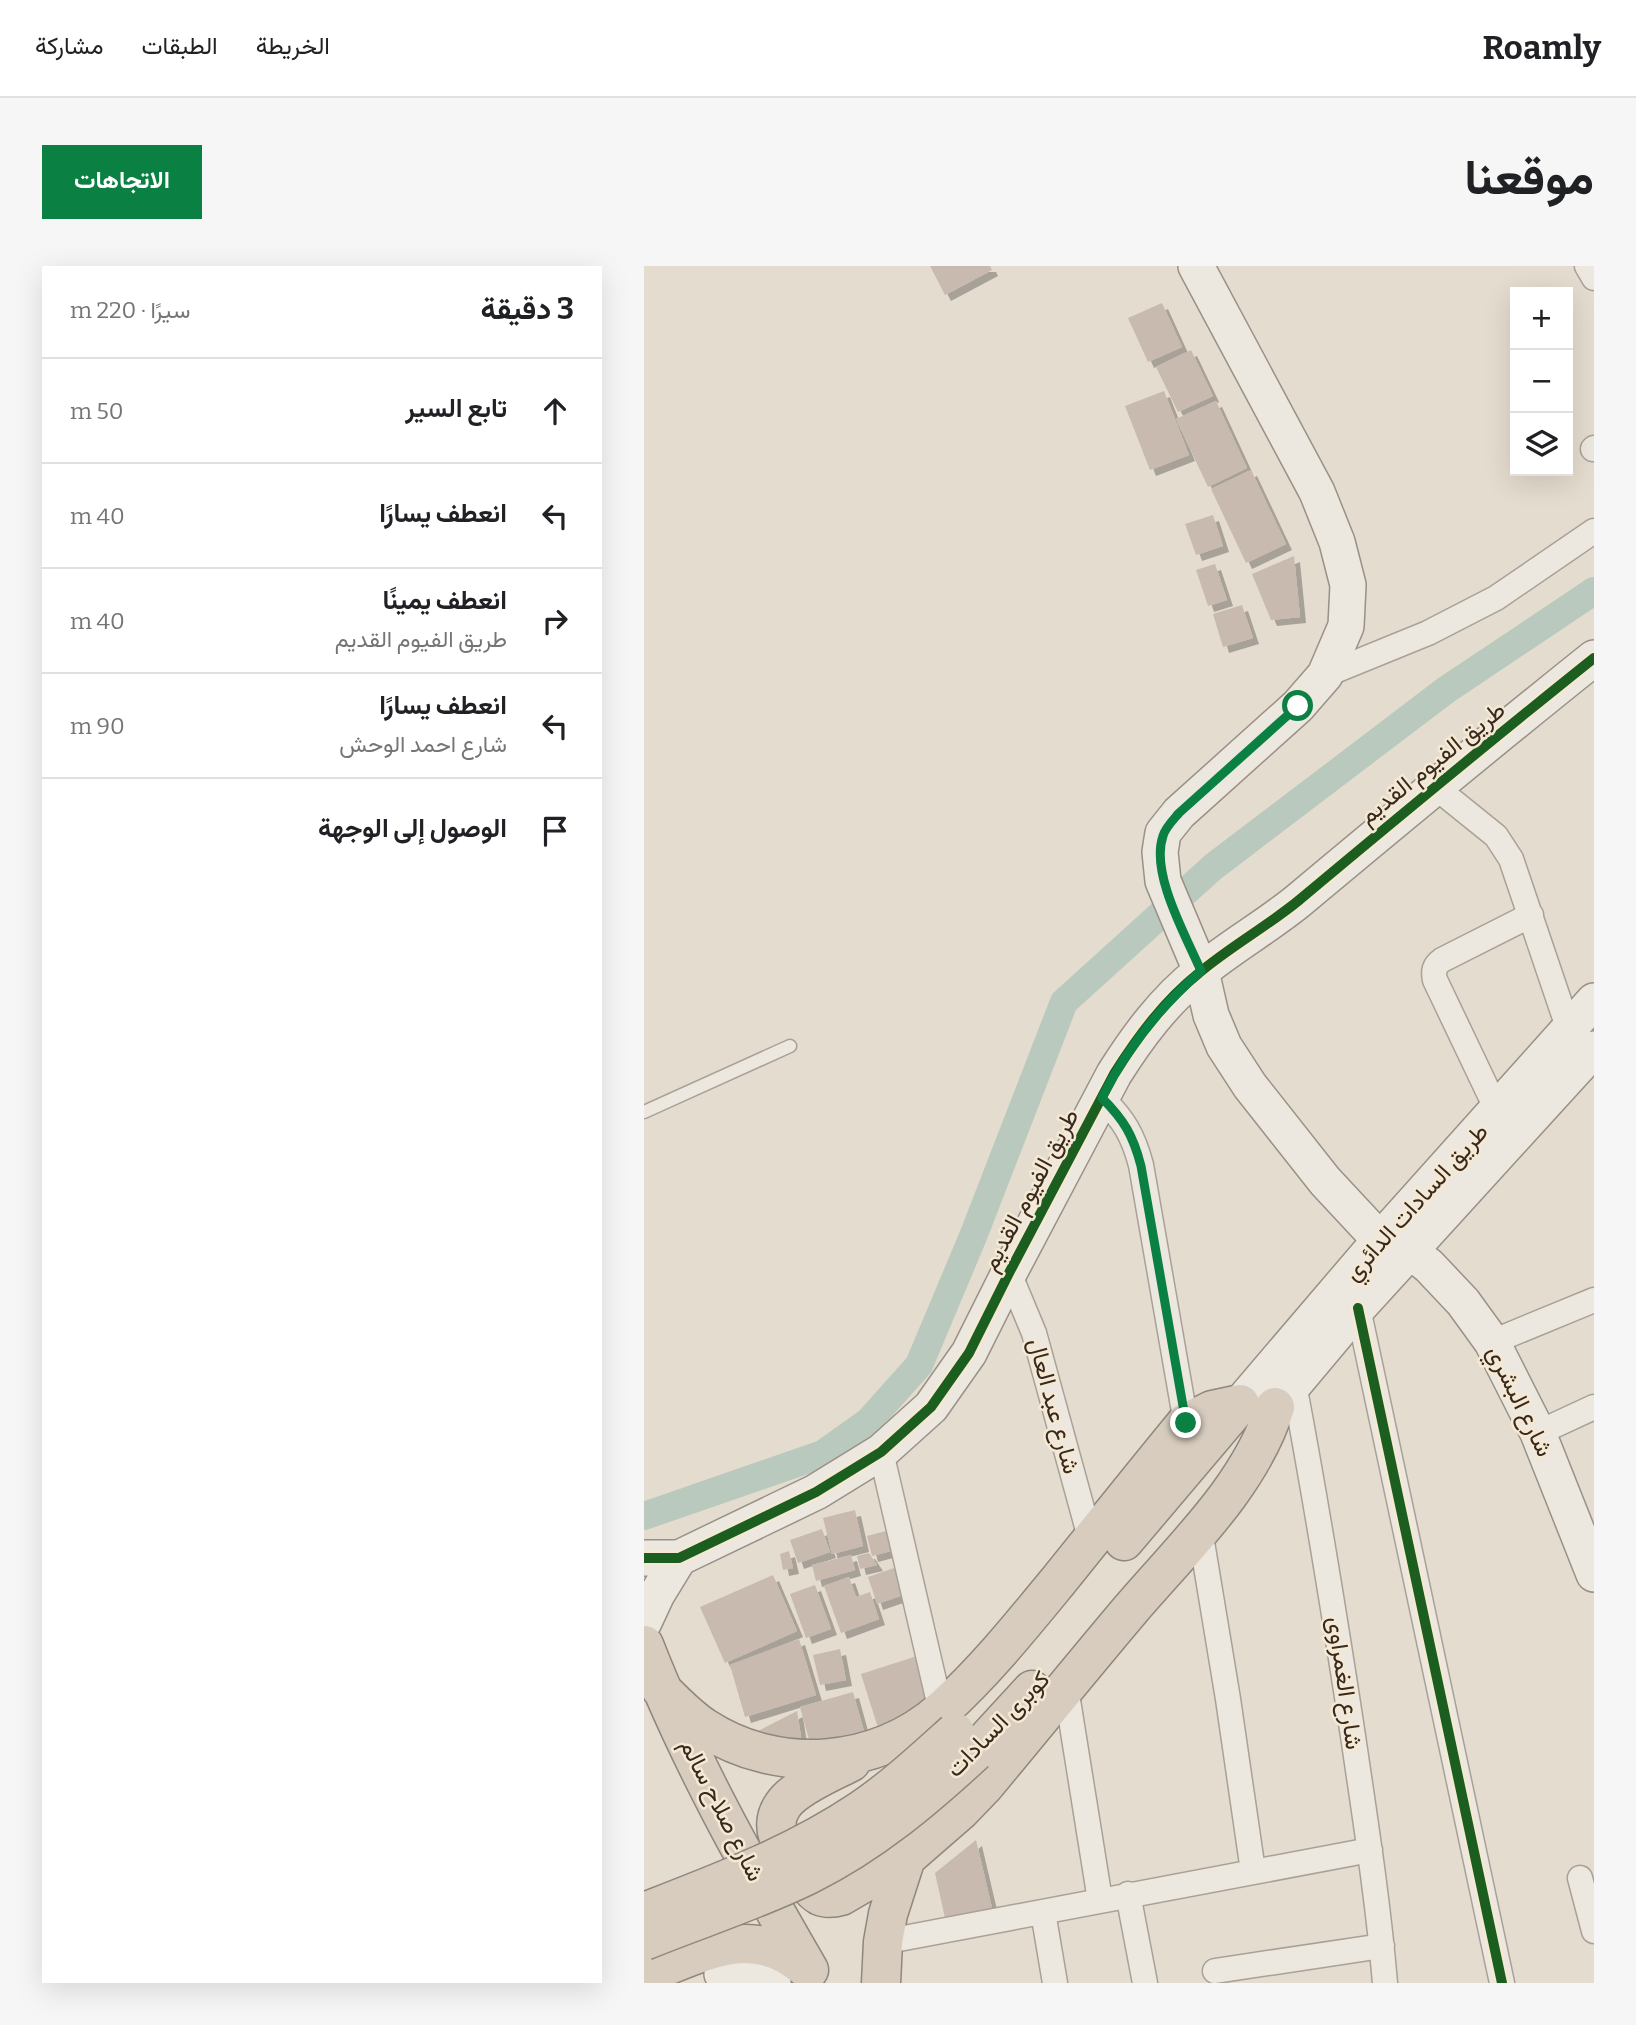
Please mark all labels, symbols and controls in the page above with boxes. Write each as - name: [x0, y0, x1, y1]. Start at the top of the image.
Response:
- text: Roamly: [1482, 28, 1601, 68]
- text: مشاركة: [35, 32, 103, 60]
- text: الطبقات: [141, 32, 218, 60]
- text: الخريطة: [256, 32, 330, 60]
- button: الاتجاهات: [42, 145, 202, 219]
- text: موقعنا: [1464, 148, 1594, 207]
- map controls: [1510, 287, 1573, 476]
- button: +: [1510, 287, 1573, 350]
- text: 3 دقيقة: [481, 291, 574, 327]
- text: سيرًا · 220 m: [70, 296, 190, 324]
- button: −: [1510, 350, 1573, 413]
- icon: ahead: [536, 392, 574, 430]
- text: تابع السير: [405, 393, 507, 424]
- text: 50 m: [70, 397, 124, 425]
- button: layers: [1510, 413, 1573, 476]
- icon: left: [536, 497, 574, 535]
- text: انعطف يسارًا: [379, 498, 507, 529]
- text: 40 m: [70, 502, 125, 530]
- text: انعطف يمينًا: [382, 585, 507, 616]
- icon: right: [536, 602, 574, 640]
- text: 40 m: [70, 607, 125, 635]
- text: طريق الفيوم القديم: [335, 625, 507, 653]
- text: انعطف يسارًا: [379, 690, 507, 721]
- route start: [1282, 690, 1313, 721]
- street label: طريق الفيوم القديم: [1353, 696, 1512, 832]
- icon: left: [536, 707, 574, 745]
- text: 90 m: [70, 712, 125, 740]
- text: شارع احمد الوحش: [339, 730, 507, 758]
- icon: arrive: [536, 812, 574, 850]
- text: الوصول إلى الوجهة: [318, 813, 507, 844]
- street label: طريق الفيوم القديم: [975, 1104, 1086, 1277]
- street label: طريق السادات الدائري: [1338, 1118, 1498, 1290]
- street label: شارع عبد العال: [1021, 1335, 1086, 1477]
- street label: شارع البشري: [1477, 1341, 1559, 1463]
- route end: [1170, 1407, 1201, 1438]
- street label: شارع الغمراوى: [1320, 1615, 1368, 1751]
- street label: كوبرى السادات: [941, 1665, 1056, 1784]
- street label: شارع صلاح سالم: [672, 1734, 770, 1887]

